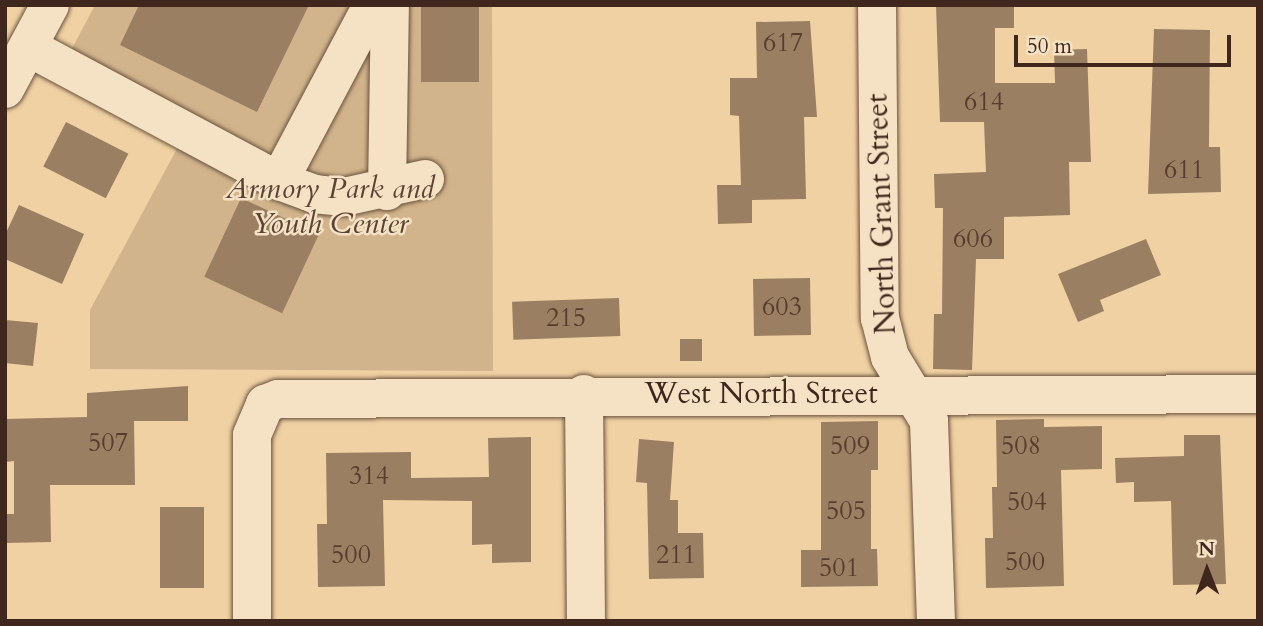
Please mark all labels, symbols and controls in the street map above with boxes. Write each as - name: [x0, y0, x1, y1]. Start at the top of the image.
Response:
- scale bar: [1018, 21, 1235, 65]
- house number: 617: [763, 27, 803, 59]
- text: 50 m: [1027, 32, 1072, 61]
- house number: 614: [964, 86, 1004, 118]
- street label: North Grant Street: [860, 93, 904, 335]
- house number: 611: [1164, 154, 1204, 186]
- park label: Armory Park and Youth Center: [226, 171, 434, 242]
- house number: 606: [953, 223, 993, 255]
- house number: 603: [762, 291, 802, 323]
- house number: 215: [546, 302, 586, 334]
- street label: West North Street: [644, 376, 878, 412]
- house number: 507: [88, 427, 128, 459]
- house number: 509: [830, 430, 870, 462]
- house number: 508: [1001, 430, 1041, 462]
- house number: 314: [349, 460, 389, 492]
- house number: 504: [1007, 486, 1047, 518]
- house number: 505: [826, 495, 866, 527]
- north arrow: [1172, 535, 1242, 605]
- text: N: [1198, 536, 1215, 562]
- house number: 500: [331, 539, 371, 571]
- house number: 211: [656, 539, 696, 571]
- house number: 500: [1005, 546, 1045, 578]
- house number: 501: [819, 552, 859, 584]

